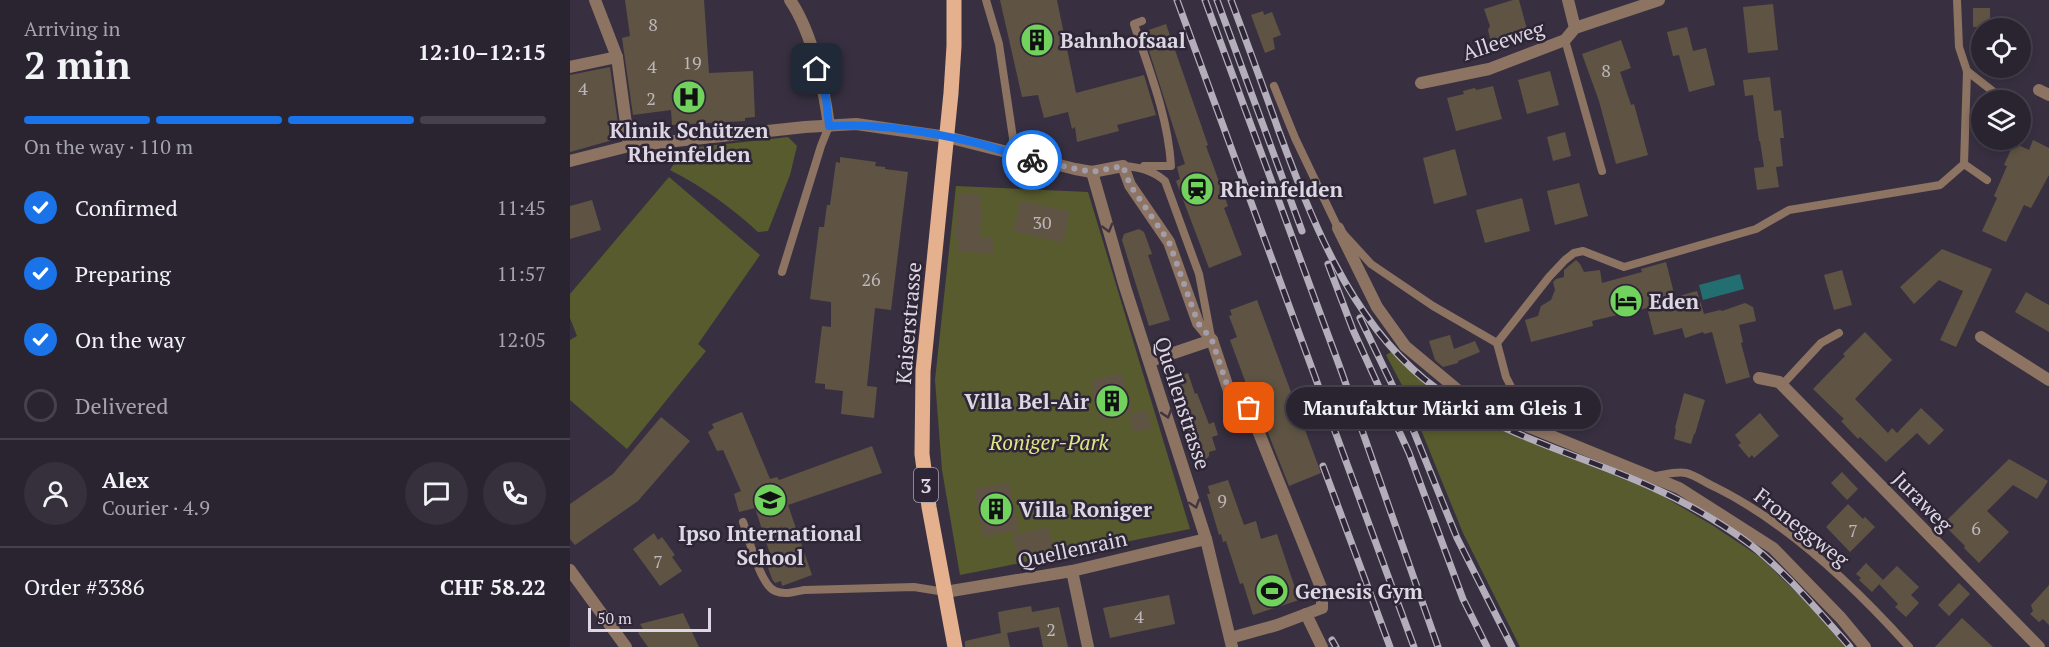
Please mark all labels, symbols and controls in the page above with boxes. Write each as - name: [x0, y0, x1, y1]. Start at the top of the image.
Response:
- house number: 8: [648, 12, 658, 36]
- street label: Alleeweg: [1458, 13, 1549, 66]
- text: Arriving in: [24, 15, 120, 42]
- map controls: [1971, 18, 2031, 150]
- button: locate: [1971, 18, 2031, 78]
- building icon: Bahnhofsaal: [1019, 22, 1055, 58]
- place label: Bahnhofsaal: [1060, 26, 1186, 54]
- text: 12:10–12:15: [418, 37, 546, 66]
- text: 2 min: [24, 38, 131, 90]
- pin: [791, 43, 842, 94]
- house number: 19: [682, 50, 702, 74]
- icon: home: [800, 52, 833, 85]
- house number: 4: [647, 54, 657, 78]
- house number: 8: [1601, 58, 1611, 82]
- house number: 4: [578, 76, 588, 100]
- hospital icon: Klinik Schützen Rheinfelden: [671, 79, 707, 115]
- house number: 2: [646, 86, 656, 110]
- button: layers: [1971, 90, 2031, 150]
- place label: Klinik Schützen Rheinfelden: [609, 116, 769, 168]
- courier: [1002, 130, 1062, 190]
- text: On the way · 110 m: [24, 133, 193, 160]
- icon: bike: [1016, 144, 1049, 177]
- station icon: Rheinfelden: [1179, 171, 1215, 207]
- place label: Rheinfelden: [1220, 175, 1343, 203]
- icon: check: [24, 191, 57, 224]
- text: Confirmed: [75, 193, 178, 222]
- text: 11:45: [497, 194, 546, 221]
- house number: 30: [1032, 210, 1052, 234]
- one-way arrow: [1101, 222, 1113, 233]
- icon: check: [24, 257, 57, 290]
- text: Preparing: [75, 259, 171, 288]
- text: 11:57: [497, 260, 546, 287]
- street label: Kaiserstrasse: [889, 261, 927, 385]
- house number: 26: [861, 267, 881, 291]
- hotel icon: Eden: [1608, 283, 1644, 319]
- place label: Eden: [1649, 287, 1700, 315]
- icon: check: [24, 323, 57, 356]
- text: On the way: [75, 325, 185, 354]
- text: 12:05: [497, 326, 546, 353]
- street label: Quellenstrasse: [1148, 333, 1218, 473]
- pin: [1223, 382, 1274, 433]
- building icon: Villa Bel-Air: [1094, 383, 1130, 419]
- place label: Villa Bel-Air: [964, 387, 1089, 415]
- callout: Manufaktur Märki am Gleis 1: [1285, 387, 1600, 429]
- text: Delivered: [75, 391, 168, 420]
- icon: bag: [1232, 391, 1265, 424]
- text: Manufaktur Märki am Gleis 1: [1303, 394, 1584, 421]
- one-way arrow: [1160, 408, 1172, 419]
- park label: Roniger-Park: [988, 428, 1110, 456]
- button: person: [24, 462, 87, 525]
- button: chat: [405, 462, 468, 525]
- button: phone: [483, 462, 546, 525]
- street label: Juraweg: [1887, 464, 1960, 538]
- text: Alex: [102, 465, 149, 494]
- road number: 3: [914, 468, 938, 502]
- street label: Froneggweg: [1749, 481, 1856, 573]
- school or university icon: Ipso International School: [752, 482, 788, 518]
- house number: 9: [1217, 488, 1227, 512]
- building icon: Villa Roniger: [978, 491, 1014, 527]
- text: Courier · 4.9: [102, 494, 210, 521]
- place label: Villa Roniger: [1019, 495, 1152, 523]
- one-way arrow: [1188, 498, 1200, 509]
- house number: 6: [1971, 516, 1981, 540]
- house number: 7: [1848, 518, 1858, 542]
- place label: Ipso International School: [678, 519, 862, 571]
- street label: Quellenrain: [1015, 524, 1130, 574]
- house number: 7: [653, 549, 663, 573]
- text: Order #3386: [24, 572, 144, 601]
- text: CHF 58.22: [440, 572, 546, 601]
- sports icon: Genesis Gym: [1254, 573, 1290, 609]
- place label: Genesis Gym: [1295, 577, 1424, 605]
- house number: 4: [1134, 604, 1144, 628]
- scale bar: [588, 605, 711, 632]
- text: 50 m: [597, 607, 632, 629]
- house number: 2: [1046, 617, 1056, 641]

